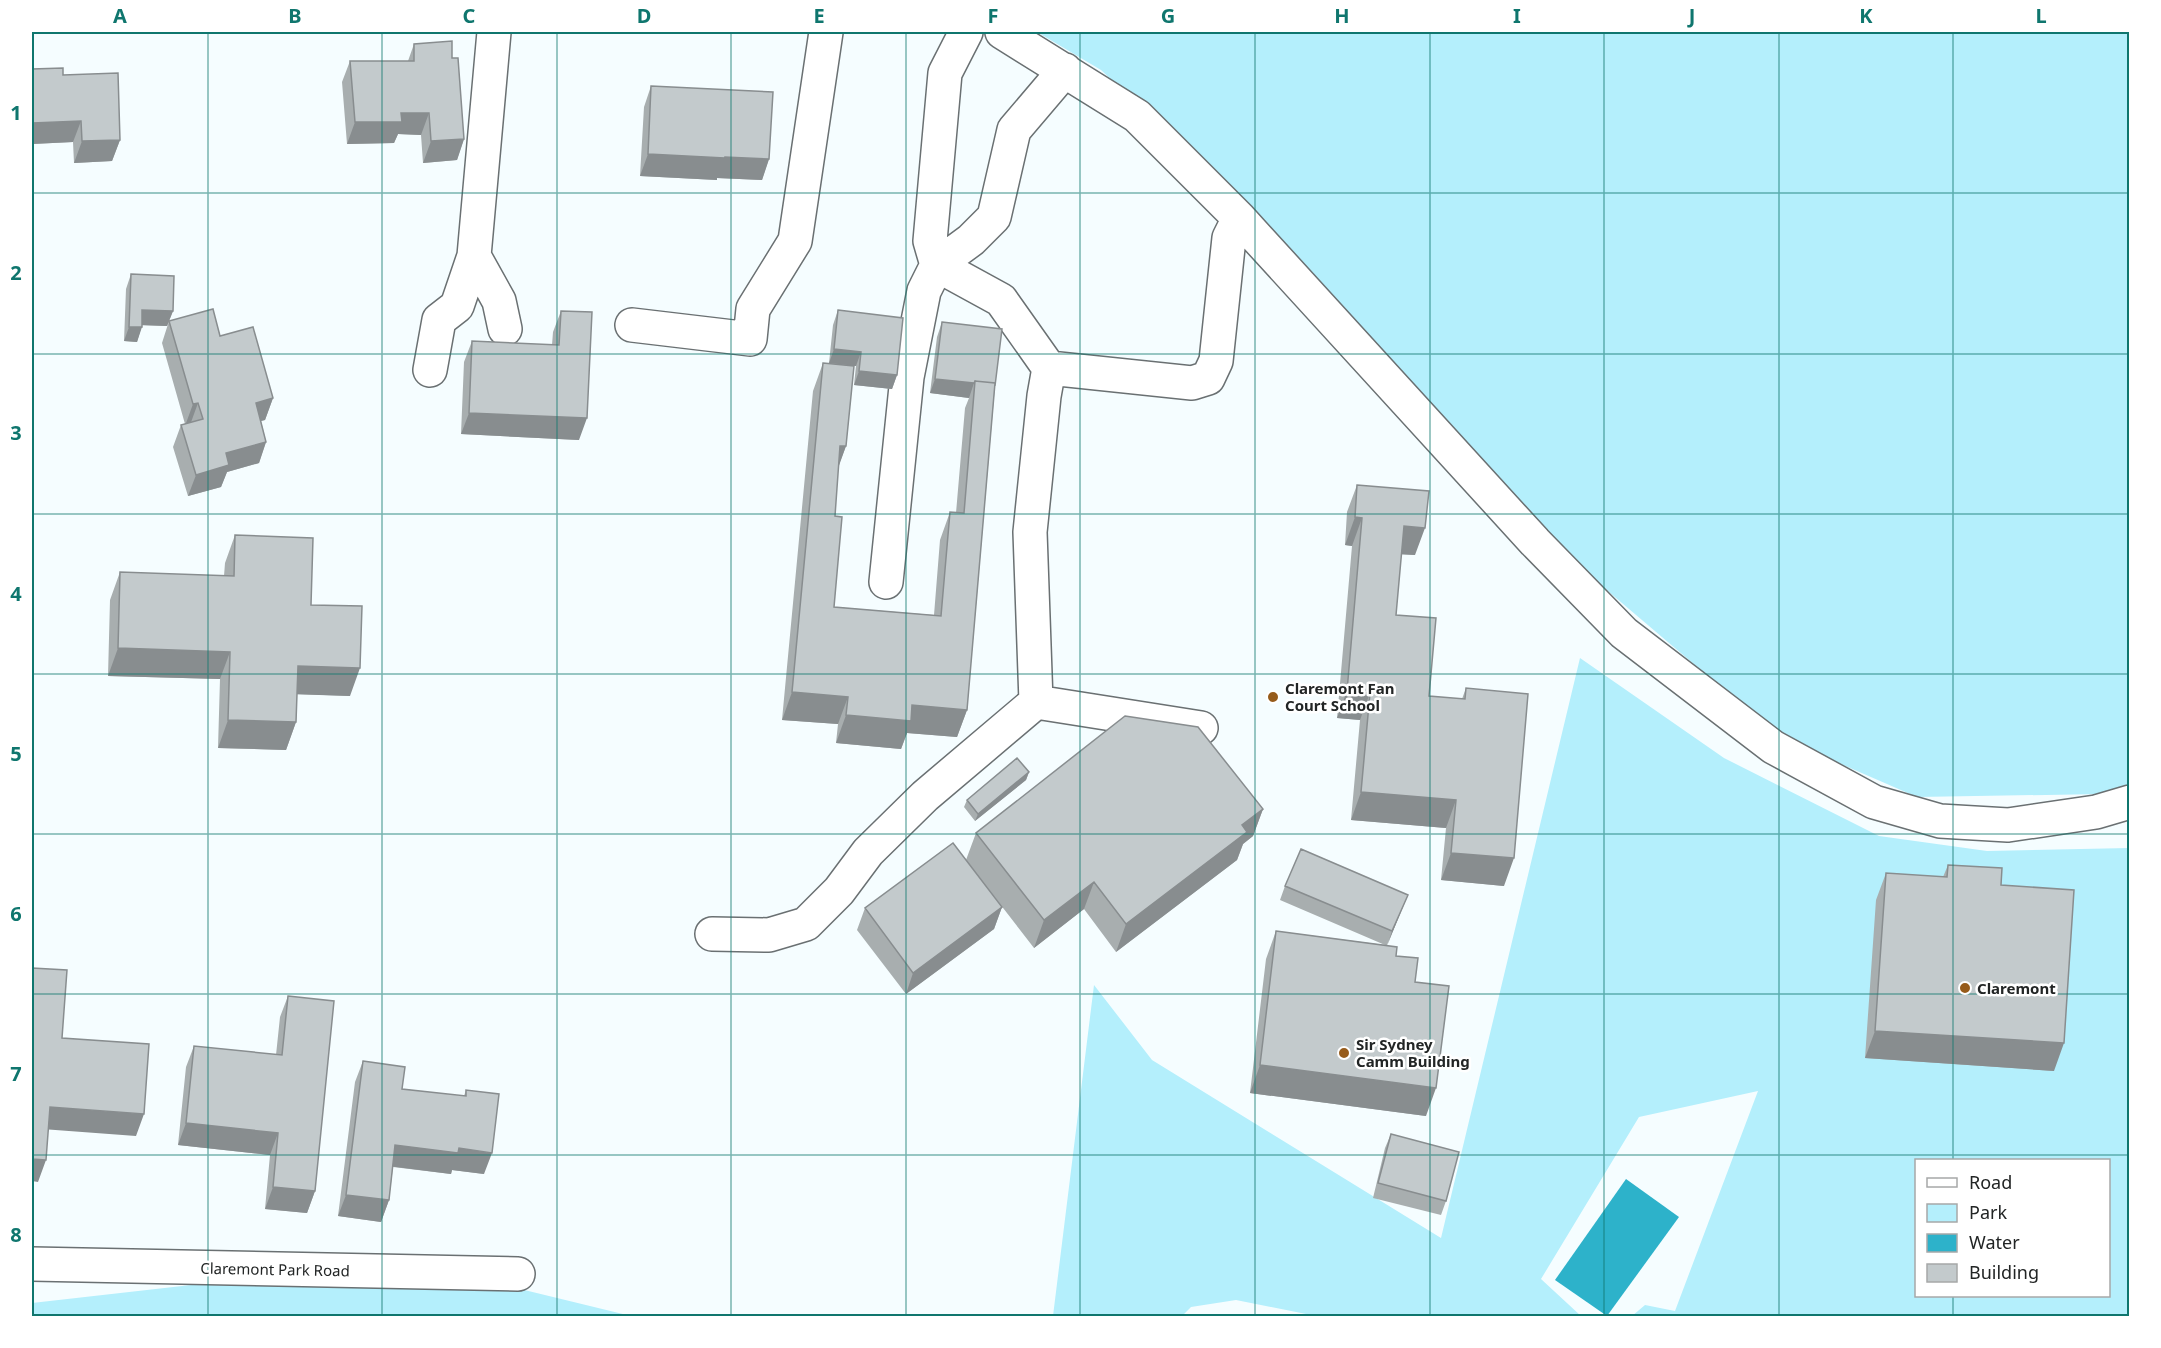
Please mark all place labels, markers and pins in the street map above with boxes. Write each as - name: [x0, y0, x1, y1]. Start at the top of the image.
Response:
- place label: Claremont Fan Court School: [1285, 678, 1395, 715]
- marker: Claremont Fan Court School: [1266, 690, 1280, 704]
- place label: Claremont: [1977, 978, 2056, 998]
- marker: Claremont: [1958, 981, 1972, 995]
- place label: Sir Sydney Camm Building: [1356, 1034, 1470, 1071]
- marker: Sir Sydney Camm Building: [1337, 1046, 1351, 1060]

